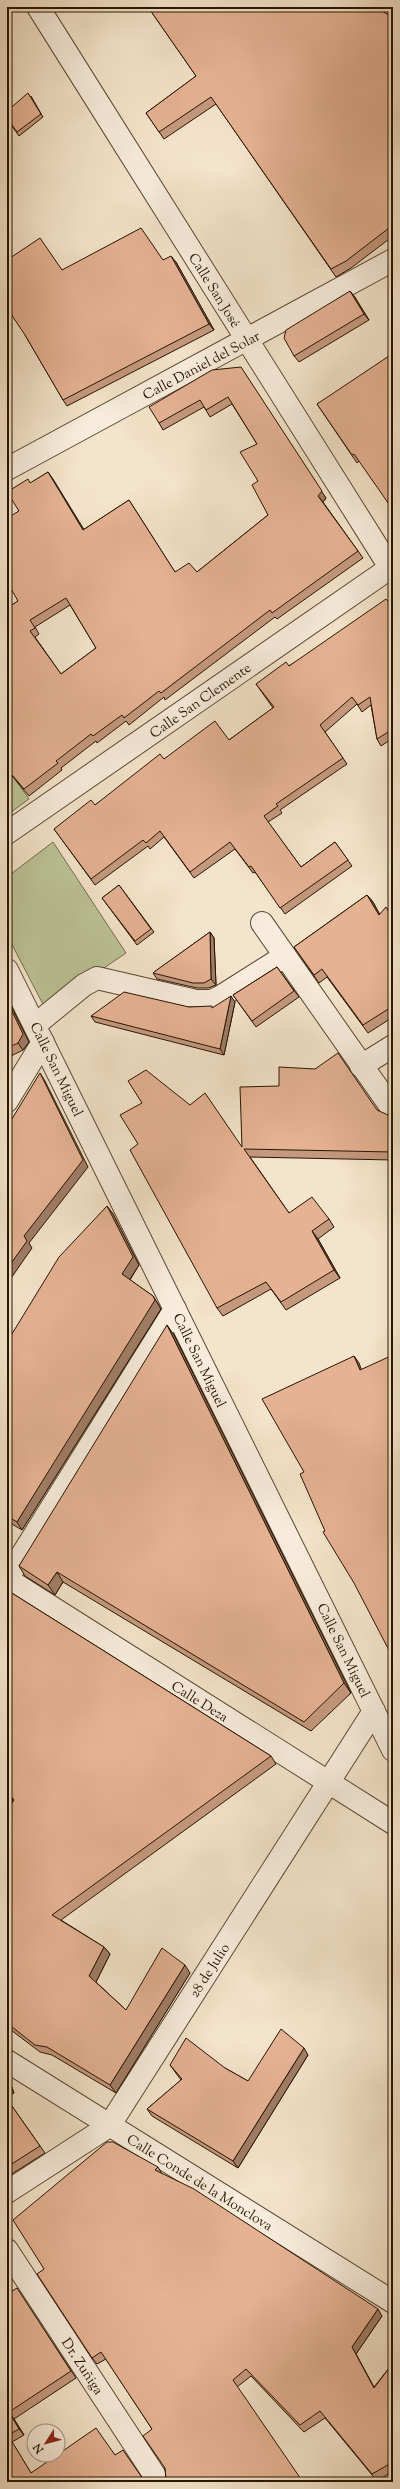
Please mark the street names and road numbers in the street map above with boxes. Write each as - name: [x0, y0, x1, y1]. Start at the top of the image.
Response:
- street label: Calle San José: [182, 250, 244, 332]
- street label: Calle Daniel del Solar: [140, 327, 265, 406]
- street label: Calle San Clemente: [146, 659, 256, 744]
- street label: Calle San Miguel: [24, 1019, 87, 1121]
- street label: Calle San Miguel: [167, 1310, 230, 1412]
- street label: Calle San Miguel: [311, 1600, 374, 1702]
- street label: Calle Deza: [166, 1677, 232, 1728]
- street label: 28 de Julio: [186, 1940, 236, 2002]
- street label: Calle Conde de la Monclova: [122, 2130, 276, 2237]
- street label: Dr. Zuñiga: [55, 2335, 107, 2400]

